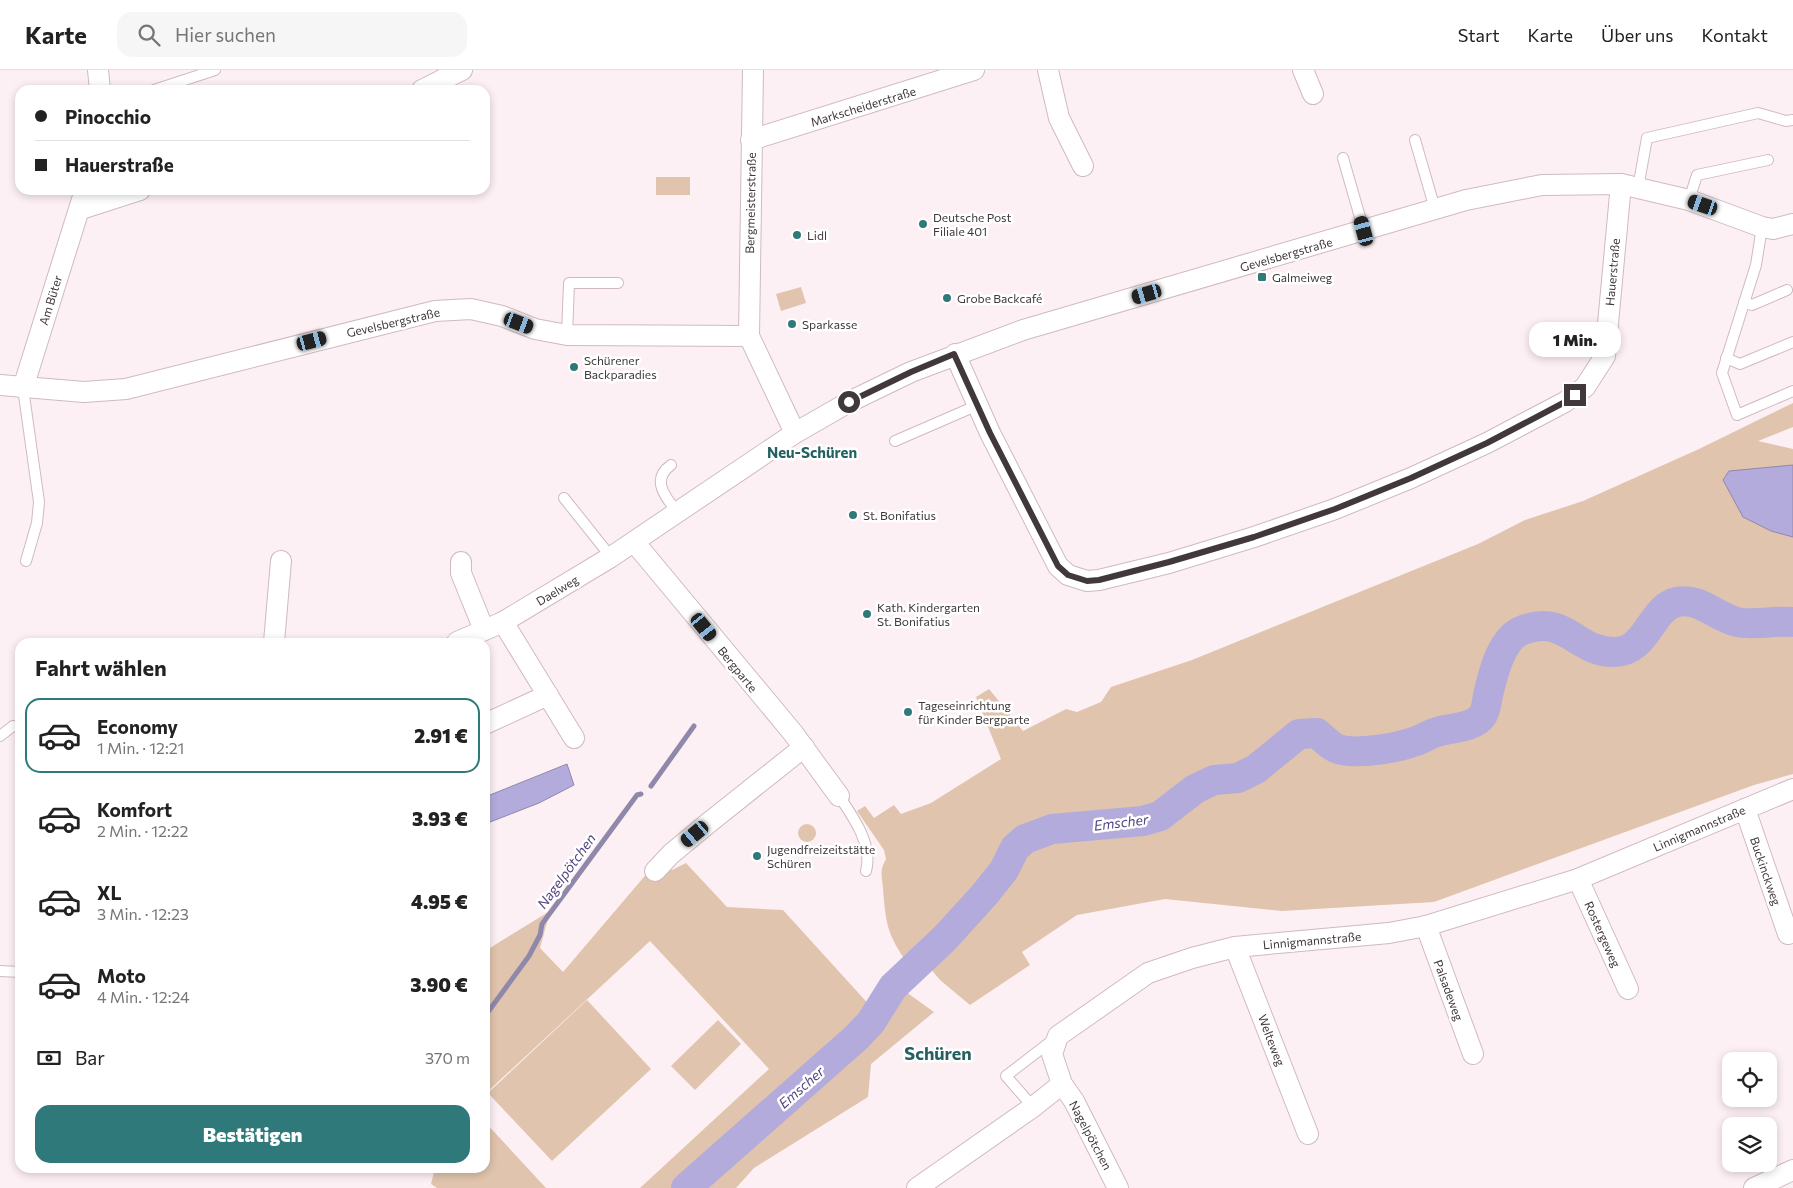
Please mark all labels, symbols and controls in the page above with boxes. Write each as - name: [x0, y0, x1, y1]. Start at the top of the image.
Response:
- search box: [117, 12, 467, 57]
- text: Karte: [25, 20, 87, 49]
- icon: search: [135, 21, 163, 49]
- text: Hier suchen: [175, 23, 276, 46]
- text: Start: [1458, 24, 1500, 46]
- text: Karte: [1528, 24, 1573, 46]
- text: Über uns: [1601, 24, 1674, 46]
- text: Kontakt: [1702, 24, 1768, 46]
- street label: Markscheiderstraße: [809, 83, 917, 129]
- text: Pinocchio: [65, 105, 151, 128]
- street label: Bergmeisterstraße: [742, 152, 758, 254]
- text: Hauerstraße: [65, 153, 174, 176]
- car: [1686, 193, 1719, 217]
- place label: Deutsche Post Filiale 401: [933, 210, 1011, 238]
- car: [1352, 215, 1375, 247]
- marker: Deutsche Post Filiale 401: [917, 218, 929, 230]
- place label: Lidl: [807, 228, 827, 242]
- marker: Lidl: [791, 229, 803, 241]
- street label: Gevelsbergstraße: [1238, 234, 1334, 274]
- street label: Hauerstraße: [1602, 238, 1622, 306]
- place label: Galmeiweg: [1272, 270, 1333, 284]
- marker: Galmeiweg: [1256, 271, 1268, 283]
- street label: Am Büter: [36, 273, 64, 327]
- car: [1130, 283, 1163, 305]
- place label: Grobe Backcafé: [957, 291, 1042, 305]
- marker: Grobe Backcafé: [941, 292, 953, 304]
- street label: Gevelsbergstraße: [345, 304, 441, 340]
- car: [502, 311, 535, 335]
- place label: Sparkasse: [802, 317, 857, 331]
- marker: Sparkasse: [786, 318, 798, 330]
- callout: 1 Min.: [1529, 322, 1621, 358]
- car: [295, 330, 328, 352]
- text: 1 Min.: [1553, 330, 1597, 349]
- place label: Schürener Backparadies: [584, 353, 657, 381]
- marker: Schürener Backparadies: [568, 361, 580, 373]
- route end: [1564, 384, 1586, 406]
- route start: [838, 391, 860, 413]
- district label: Neu-Schüren: [767, 443, 857, 461]
- place label: St. Bonifatius: [863, 508, 936, 522]
- marker: St. Bonifatius: [847, 509, 859, 521]
- street label: Daelweg: [533, 572, 581, 608]
- place label: Kath. Kindergarten St. Bonifatius: [877, 600, 980, 628]
- marker: Kath. Kindergarten St. Bonifatius: [861, 608, 873, 620]
- car: [688, 611, 719, 643]
- street label: Bergparte: [715, 643, 761, 695]
- text: Fahrt wählen: [35, 654, 167, 681]
- place label: Tageseinrichtung für Kinder Bergparte: [918, 698, 1030, 726]
- marker: Tageseinrichtung für Kinder Bergparte: [902, 706, 914, 718]
- icon: car: [37, 713, 82, 758]
- text: Economy: [97, 715, 178, 738]
- text: 2.91 €: [414, 724, 468, 747]
- text: 1 Min. · 12:21: [97, 738, 184, 757]
- icon: car: [37, 796, 82, 841]
- text: Komfort: [97, 798, 172, 821]
- street label: Linnigmannstraße: [1651, 802, 1747, 854]
- text: 3.93 €: [412, 807, 468, 830]
- water label: Emscher: [1093, 810, 1150, 834]
- car: [678, 819, 711, 849]
- text: 2 Min. · 12:22: [97, 821, 188, 840]
- water label: Nagelpötchen: [533, 830, 599, 912]
- street label: Buckinckweg: [1748, 835, 1784, 908]
- place label: Jugendfreizeitstätte Schüren: [767, 842, 875, 870]
- marker: Jugendfreizeitstätte Schüren: [751, 850, 763, 862]
- icon: car: [37, 879, 82, 924]
- text: XL: [97, 881, 122, 904]
- text: 4.95 €: [411, 890, 468, 913]
- street label: Rostergeweg: [1582, 899, 1624, 970]
- text: 3 Min. · 12:23: [97, 904, 189, 923]
- street label: Linnigmannstraße: [1262, 929, 1362, 951]
- street label: Palsadeweg: [1431, 958, 1467, 1023]
- icon: car: [37, 962, 82, 1007]
- text: Moto: [97, 964, 146, 987]
- text: 3.90 €: [410, 973, 468, 996]
- text: 4 Min. · 12:24: [97, 987, 190, 1006]
- street label: Welteweg: [1256, 1012, 1288, 1068]
- district label: Schüren: [904, 1042, 972, 1064]
- icon: cash: [35, 1044, 63, 1072]
- text: Bar: [75, 1046, 105, 1069]
- text: 370 m: [425, 1048, 470, 1067]
- map controls: [1722, 1052, 1777, 1172]
- button: locate: [1722, 1052, 1777, 1107]
- water label: Emscher: [775, 1062, 828, 1111]
- street label: Nagelpötchen: [1067, 1098, 1115, 1172]
- button: Bestätigen: [35, 1105, 470, 1163]
- button: layers: [1722, 1117, 1777, 1172]

